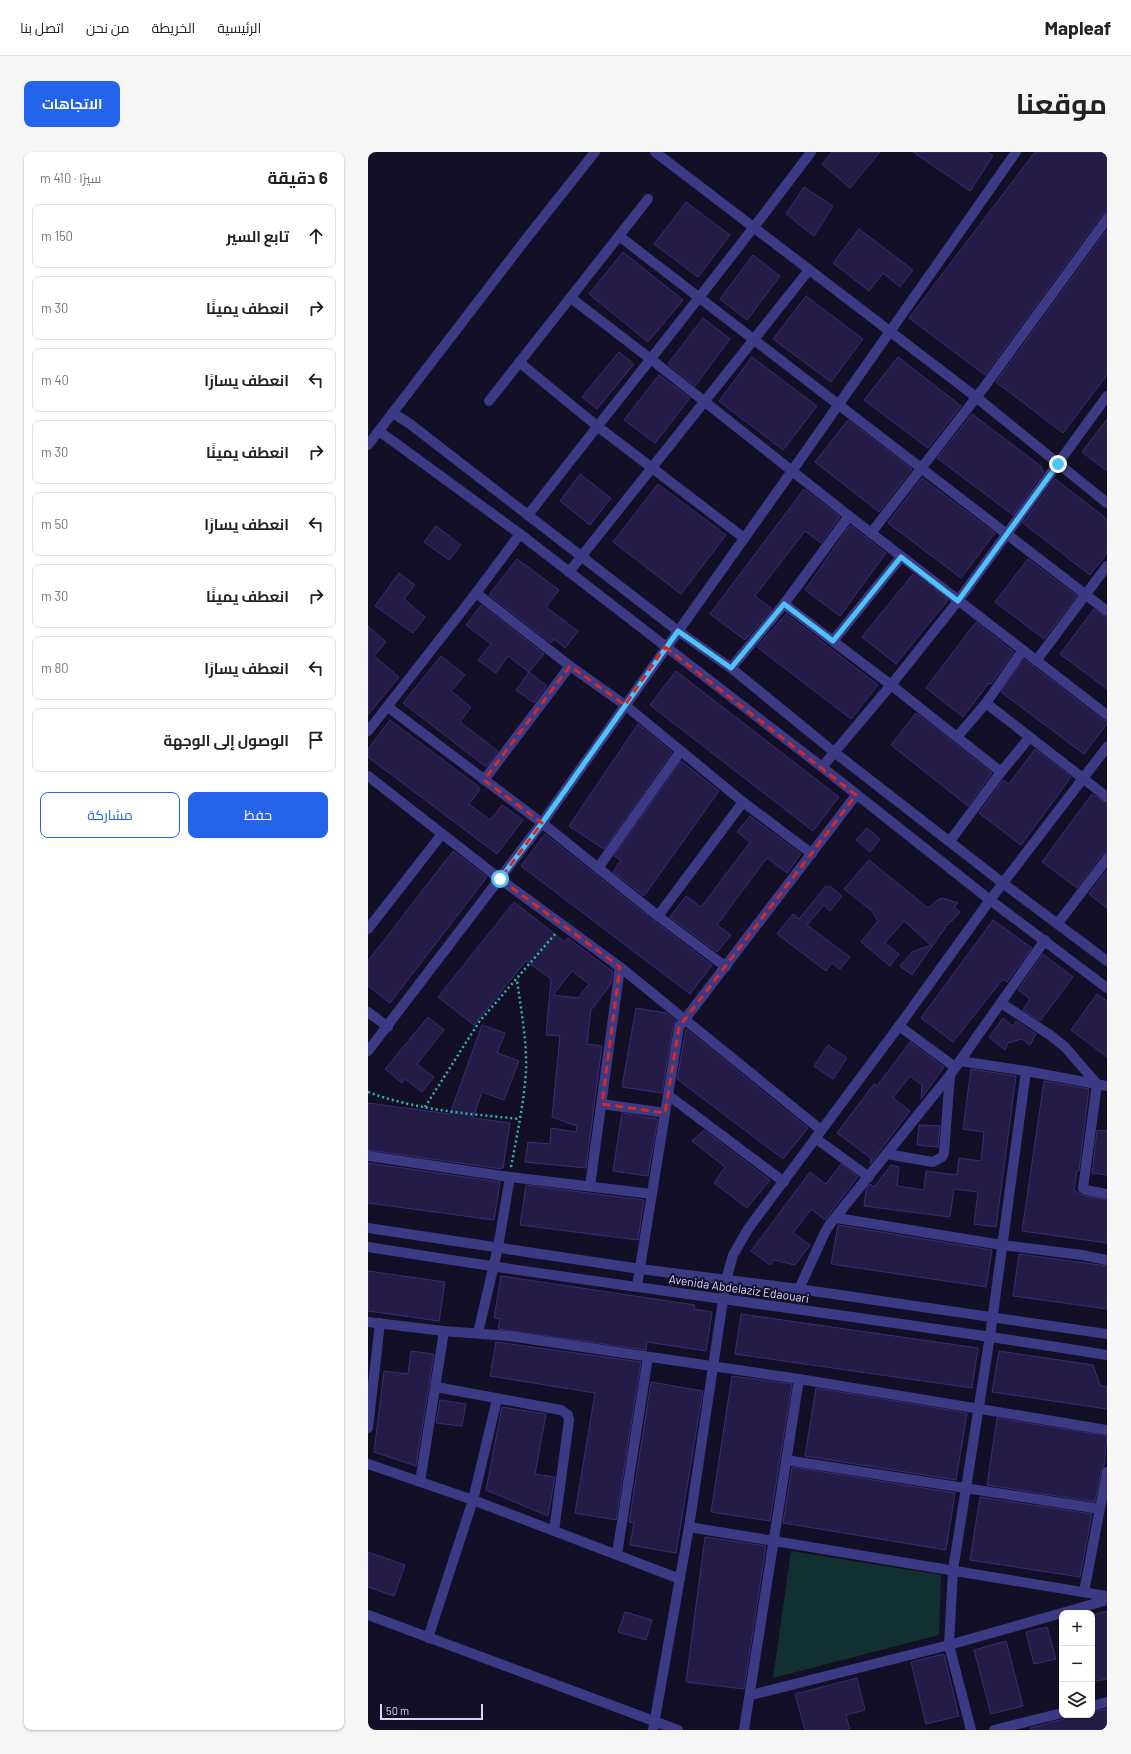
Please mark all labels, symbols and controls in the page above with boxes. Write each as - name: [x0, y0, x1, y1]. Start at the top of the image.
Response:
- text: Mapleaf: [1044, 16, 1111, 39]
- text: اتصل بنا: [20, 19, 64, 36]
- text: من نحن: [86, 19, 130, 36]
- text: الخريطة: [152, 19, 195, 36]
- text: الرئيسية: [217, 19, 261, 36]
- button: الاتجاهات: [24, 81, 120, 127]
- text: موقعنا: [1016, 86, 1107, 120]
- text: 6 دقيقة: [267, 167, 328, 187]
- text: سيرًا · 410 m: [40, 170, 101, 186]
- icon: ahead: [305, 225, 327, 247]
- text: تابع السير: [226, 227, 289, 245]
- text: 150 m: [41, 228, 73, 244]
- icon: right: [305, 297, 327, 319]
- text: انعطف يمينًا: [206, 299, 289, 317]
- text: 30 m: [41, 300, 68, 316]
- icon: left: [305, 369, 327, 391]
- text: انعطف يسارًا: [204, 371, 289, 389]
- text: 40 m: [41, 372, 69, 388]
- icon: right: [305, 441, 327, 463]
- text: انعطف يمينًا: [206, 443, 289, 461]
- text: 30 m: [41, 444, 68, 460]
- route end: [1049, 455, 1067, 473]
- icon: left: [305, 513, 327, 535]
- text: انعطف يسارًا: [204, 515, 289, 533]
- text: 50 m: [41, 516, 68, 532]
- icon: right: [305, 585, 327, 607]
- text: انعطف يمينًا: [206, 587, 289, 605]
- text: 30 m: [41, 588, 68, 604]
- icon: left: [305, 657, 327, 679]
- text: انعطف يسارًا: [204, 659, 289, 677]
- text: 80 m: [41, 660, 69, 676]
- icon: arrive: [305, 729, 327, 751]
- text: الوصول إلى الوجهة: [163, 731, 289, 749]
- button: مشاركة: [40, 792, 180, 838]
- button: حفظ: [188, 792, 328, 838]
- route start: [491, 870, 509, 888]
- street label: Avenida Abdelaziz Edaouari: [668, 1271, 810, 1305]
- map controls: [1059, 1610, 1095, 1718]
- button: +: [1059, 1610, 1095, 1646]
- button: −: [1059, 1646, 1095, 1682]
- button: layers: [1059, 1682, 1095, 1718]
- scale bar: [380, 1702, 483, 1721]
- text: 50 m: [386, 1704, 409, 1717]

